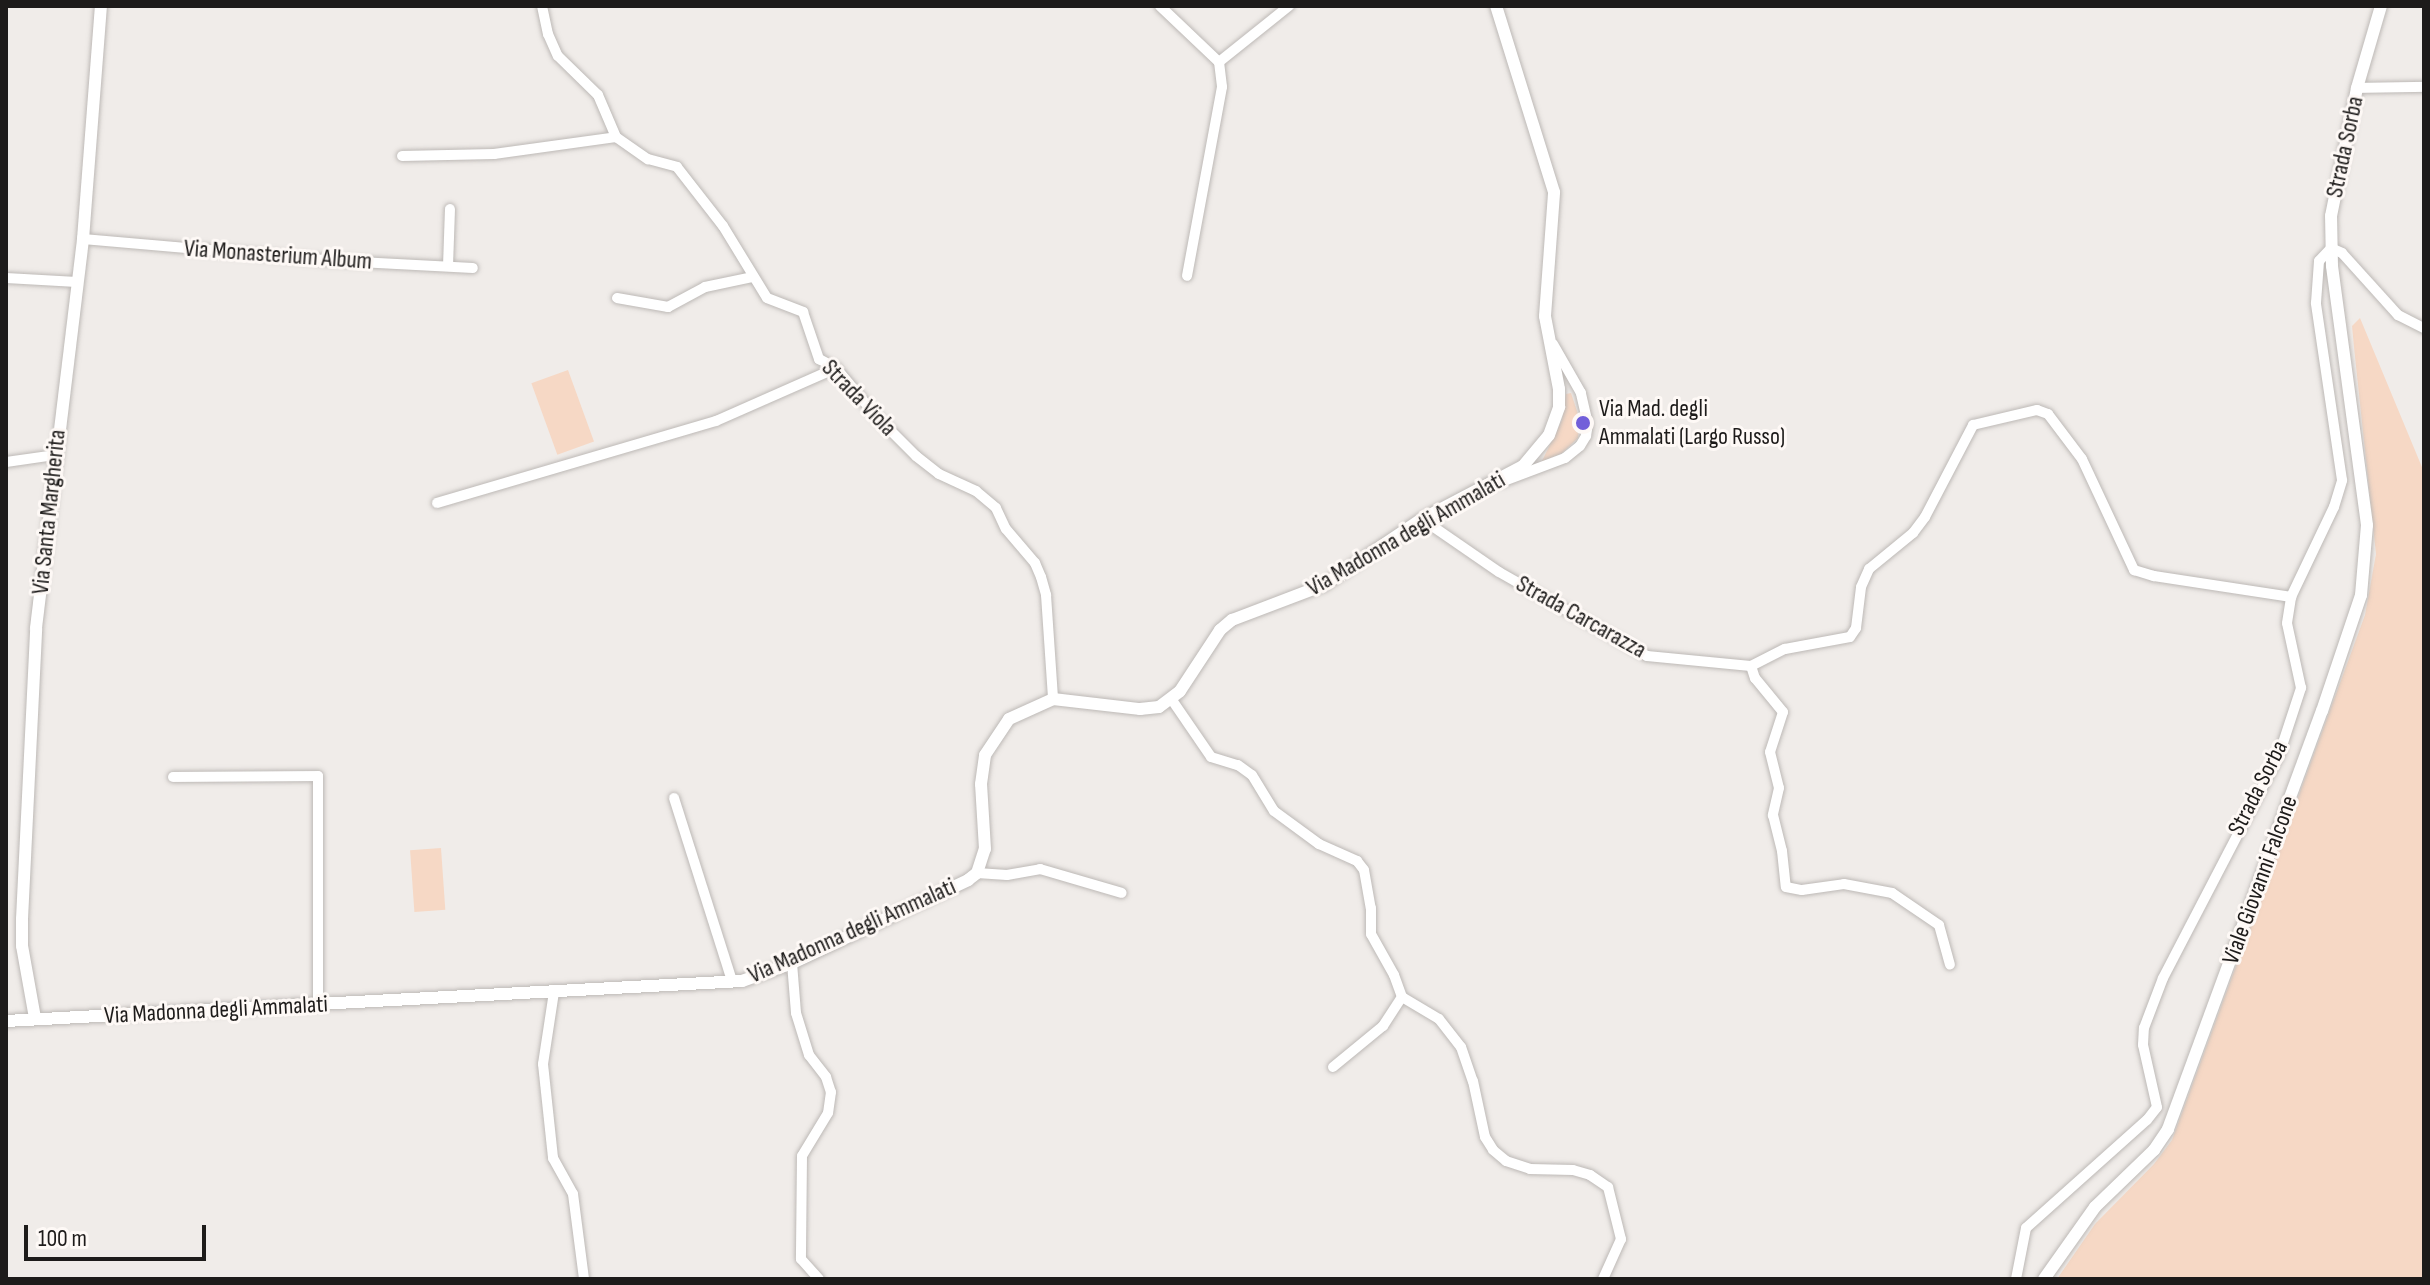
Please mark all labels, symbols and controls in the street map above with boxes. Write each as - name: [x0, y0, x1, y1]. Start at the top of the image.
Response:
- street label: Strada Sorba: [2320, 94, 2370, 200]
- street label: Via Monasterium Album: [183, 234, 373, 276]
- street label: Strada Viola: [816, 354, 902, 442]
- place label: Via Mad. degli Ammalati (Largo Russo): [1599, 395, 1785, 451]
- marker: Via Mad. degli Ammalati (Largo Russo): [1574, 414, 1592, 432]
- street label: Via Santa Margherita: [26, 428, 72, 596]
- street label: Via Madonna degli Ammalati: [1302, 465, 1510, 603]
- street label: Strada Carcarazza: [1511, 569, 1651, 665]
- street label: Strada Sorba: [2222, 736, 2294, 840]
- street label: Viale Giovanni Falcone: [2216, 792, 2304, 968]
- street label: Via Madonna degli Ammalati: [744, 872, 960, 990]
- street label: Via Madonna degli Ammalati: [103, 990, 329, 1030]
- scale bar: [28, 1209, 210, 1259]
- text: 100 m: [38, 1224, 87, 1253]

